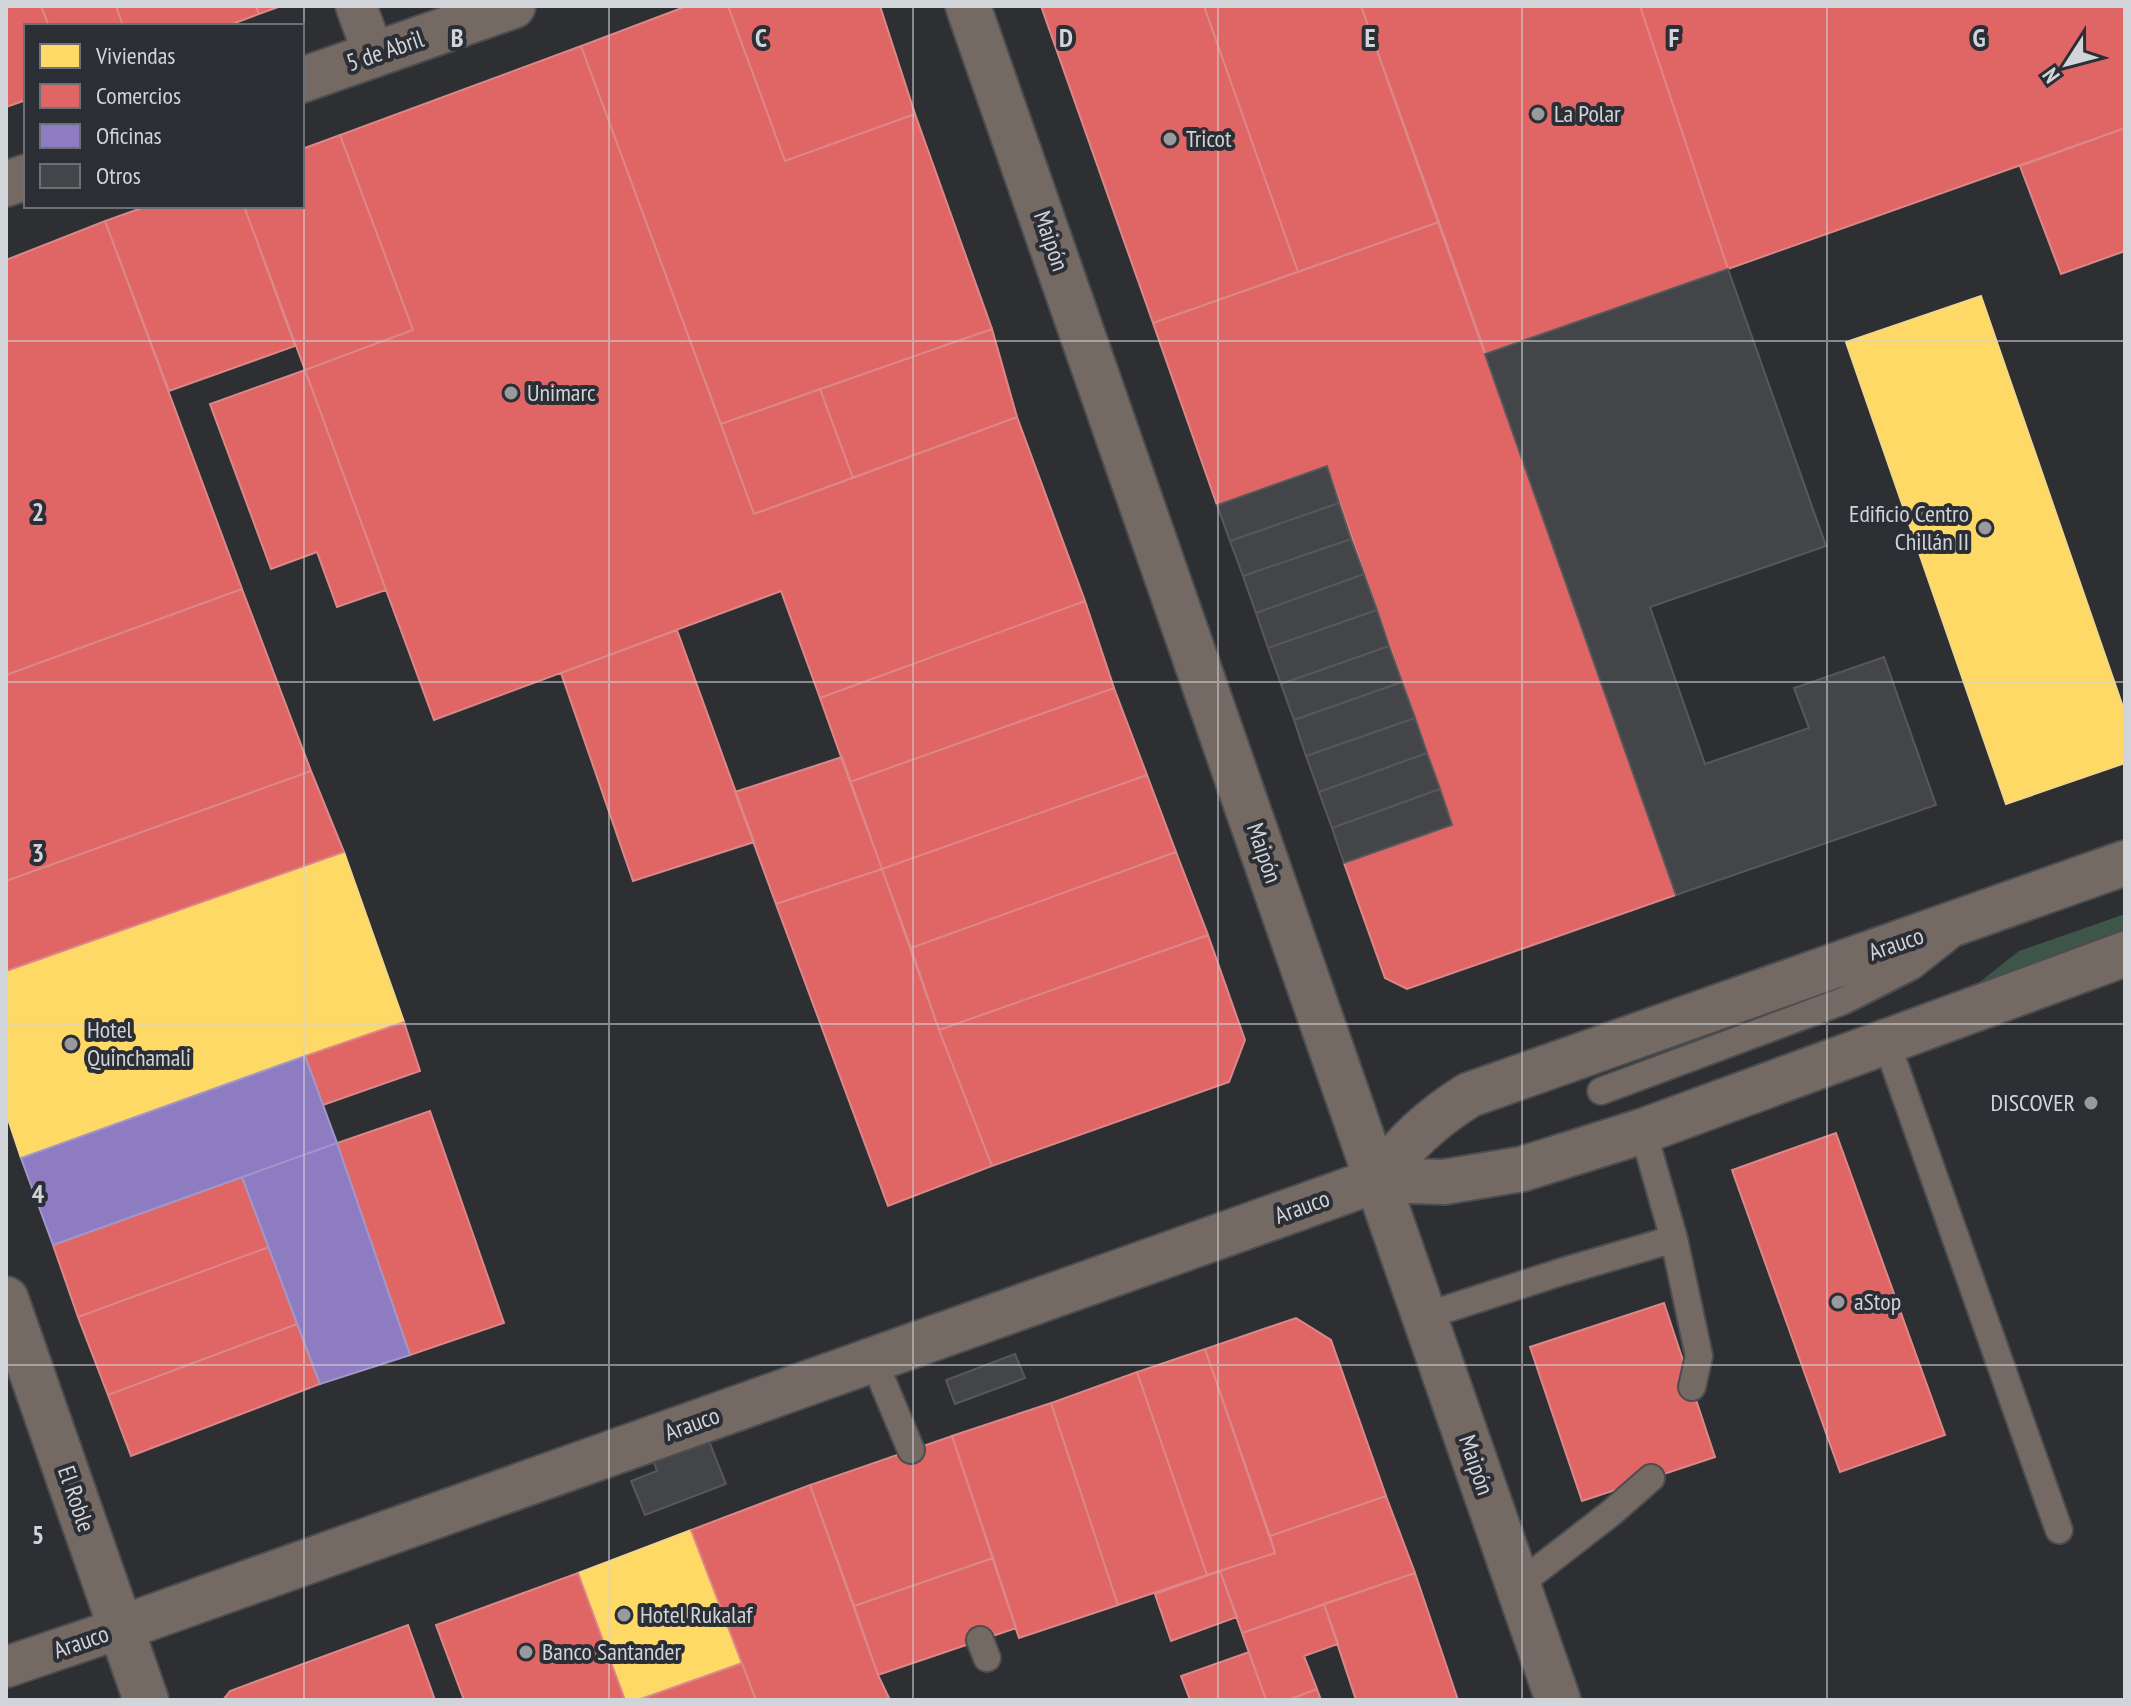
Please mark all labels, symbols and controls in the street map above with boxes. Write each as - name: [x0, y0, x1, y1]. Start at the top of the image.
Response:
- text: B: [451, 21, 464, 54]
- text: C: [755, 21, 767, 54]
- text: D: [1059, 21, 1073, 54]
- text: E: [1364, 21, 1376, 54]
- text: F: [1669, 21, 1680, 54]
- text: G: [1972, 21, 1986, 54]
- street label: 5 de Abril: [342, 23, 428, 78]
- legend: [24, 24, 304, 208]
- north arrow: [2027, 24, 2107, 104]
- text: Viviendas: [95, 40, 175, 71]
- text: N: [2036, 63, 2066, 89]
- text: Comercios: [96, 80, 181, 111]
- place label: La Polar: [1554, 98, 1621, 129]
- marker: La Polar: [1529, 105, 1547, 123]
- text: Oficinas: [96, 120, 162, 151]
- place label: Tricot: [1186, 123, 1232, 154]
- marker: Tricot: [1161, 130, 1179, 148]
- text: Otros: [96, 160, 141, 191]
- street label: Maipón: [1027, 207, 1076, 275]
- place label: Unimarc: [527, 377, 596, 408]
- marker: Unimarc: [502, 384, 520, 402]
- text: 2: [32, 495, 44, 528]
- place label: Edificio Centro Chillán II: [1849, 498, 1969, 557]
- marker: Edificio Centro Chillán II: [1976, 519, 1994, 537]
- street label: Maipón: [1240, 819, 1289, 887]
- text: 3: [32, 836, 44, 869]
- street label: Arauco: [1864, 920, 1928, 967]
- place label: Hotel Quinchamali: [87, 1014, 191, 1073]
- marker: Hotel Quinchamali: [62, 1035, 80, 1053]
- place label: DISCOVER: [1991, 1087, 2075, 1118]
- marker: DISCOVER: [2082, 1094, 2100, 1112]
- text: 4: [32, 1177, 45, 1210]
- street label: Arauco: [1270, 1182, 1334, 1231]
- place label: aStop: [1854, 1286, 1901, 1317]
- marker: aStop: [1829, 1293, 1847, 1311]
- street label: Arauco: [660, 1399, 724, 1448]
- street label: Maipón: [1452, 1431, 1501, 1499]
- street label: El Roble: [51, 1462, 102, 1536]
- text: 5: [32, 1518, 44, 1551]
- place label: Hotel Rukalaf: [640, 1599, 753, 1630]
- marker: Hotel Rukalaf: [615, 1606, 633, 1624]
- street label: Arauco: [49, 1618, 113, 1665]
- place label: Banco Santander: [542, 1636, 681, 1667]
- marker: Banco Santander: [517, 1643, 535, 1661]

